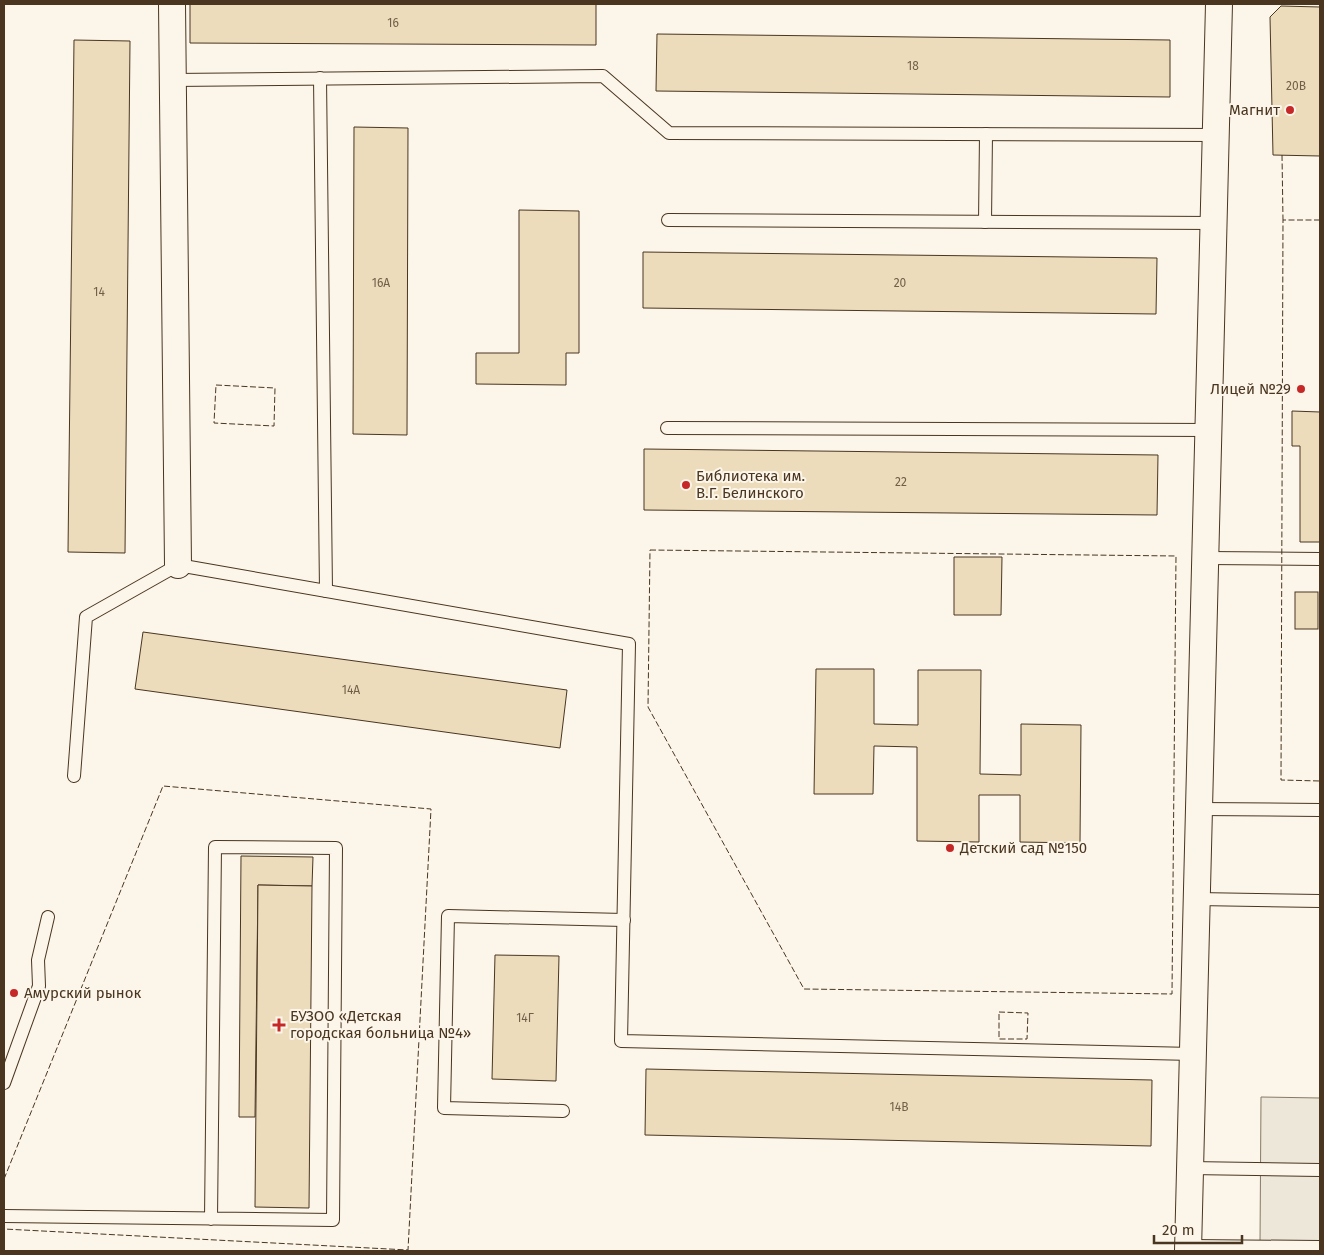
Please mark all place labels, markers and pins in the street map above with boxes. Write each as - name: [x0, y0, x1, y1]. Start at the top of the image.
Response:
- place label: Магнит: [1229, 101, 1280, 119]
- marker: Магнит: [1284, 104, 1296, 116]
- place label: Лицей №29: [1210, 380, 1291, 398]
- marker: Лицей №29: [1295, 383, 1307, 395]
- place label: Библиотека им. В.Г. Белинского: [696, 467, 805, 502]
- marker: Библиотека им. В.Г. Белинского: [680, 479, 692, 491]
- place label: Детский сад №150: [959, 839, 1087, 857]
- marker: Детский сад №150: [944, 842, 956, 854]
- place label: Амурский рынок: [24, 984, 141, 1002]
- marker: Амурский рынок: [8, 987, 20, 999]
- place label: БУЗОО «Детская городская больница №4»: [290, 1007, 471, 1042]
- marker: БУЗОО «Детская городская больница №4»: [272, 1018, 286, 1032]

